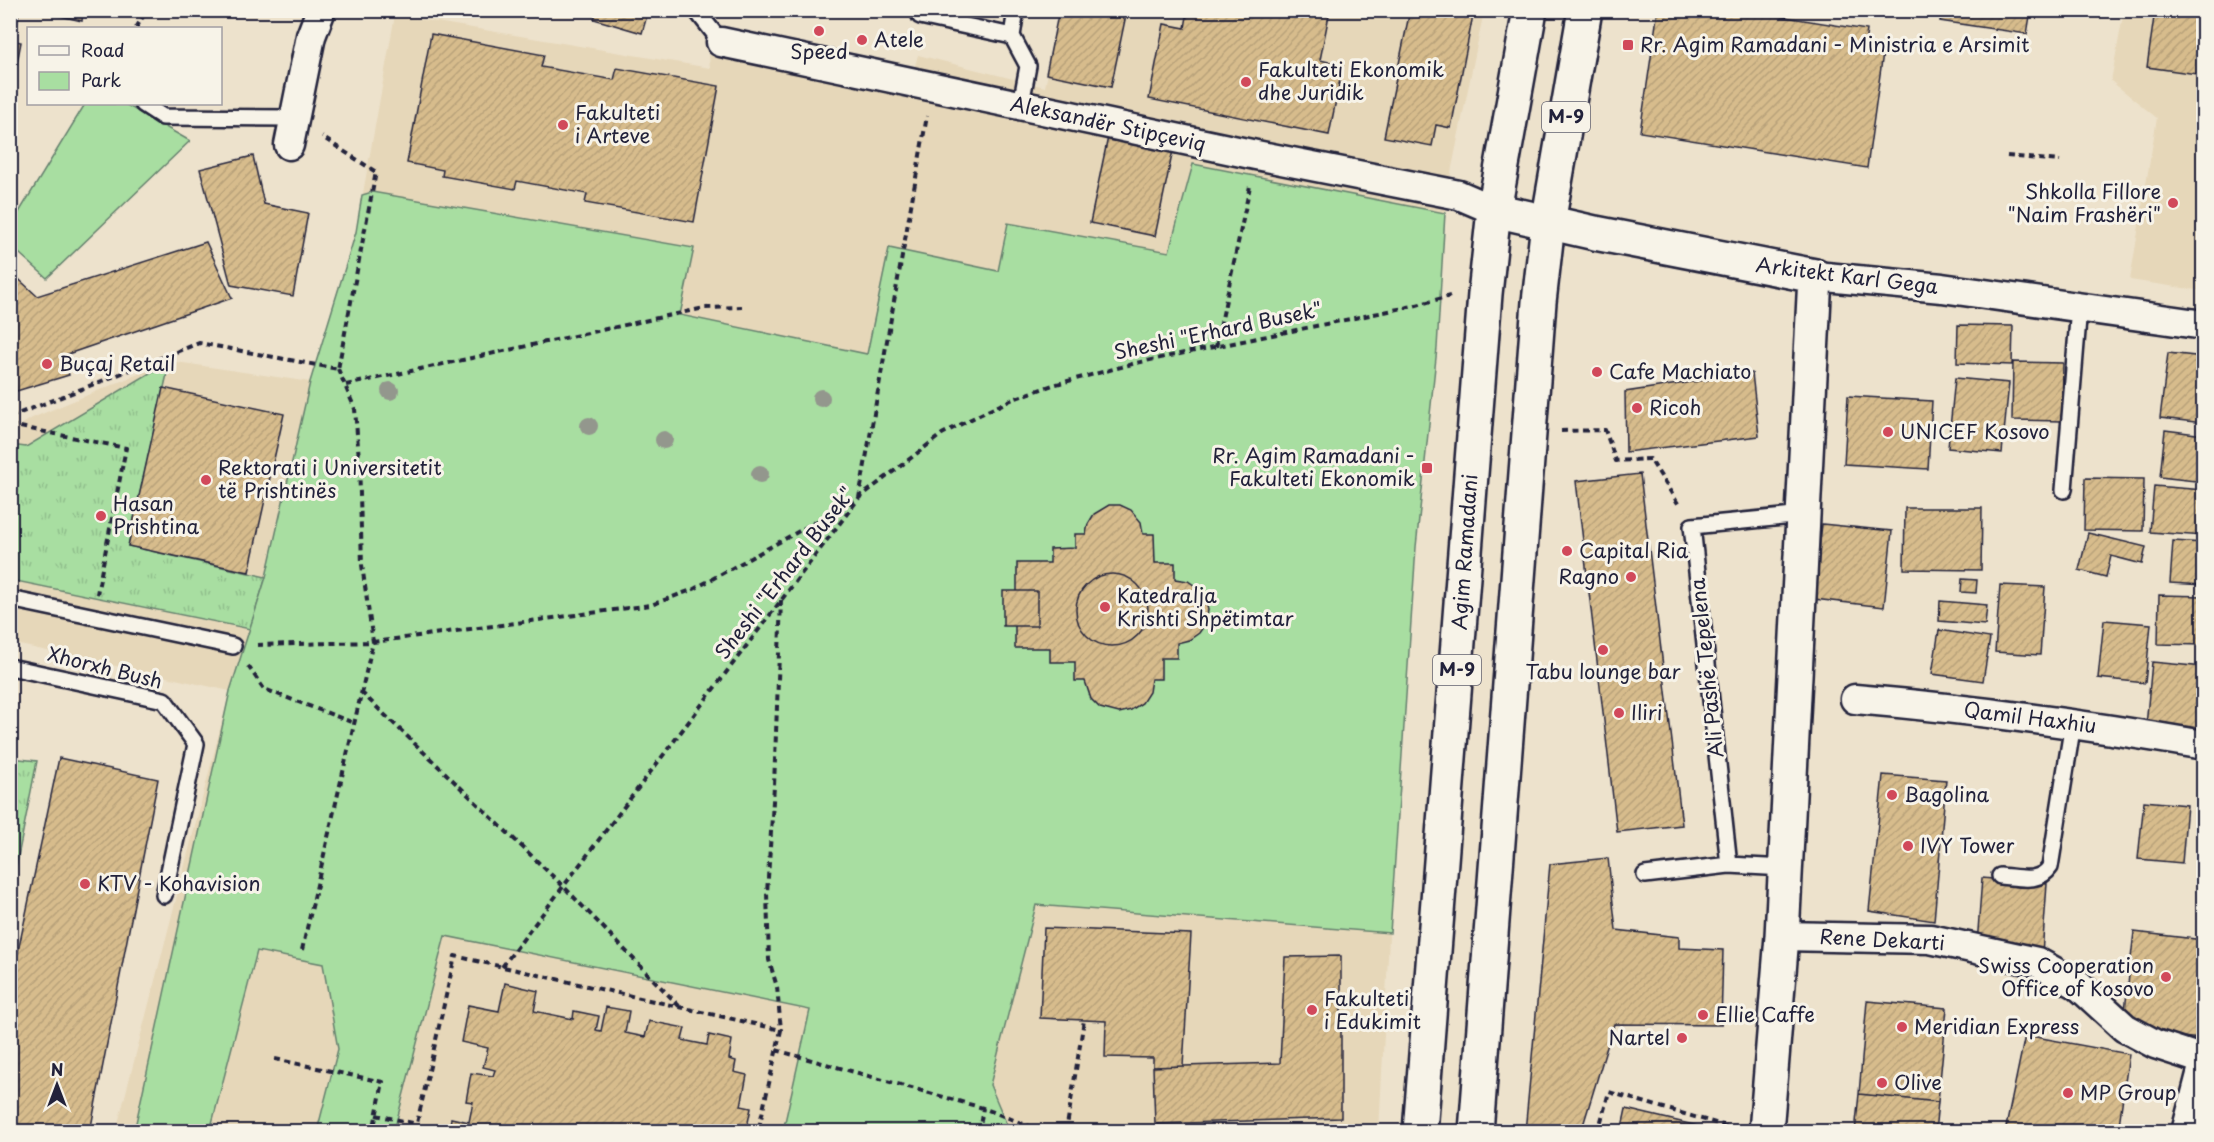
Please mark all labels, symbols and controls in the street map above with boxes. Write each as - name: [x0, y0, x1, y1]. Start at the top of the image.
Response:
- marker: Speed: [812, 24, 826, 38]
- place label: Atele: [874, 24, 924, 54]
- legend: [27, 27, 222, 105]
- place label: Rr. Agim Ramadani - Ministria e Arsimit: [1640, 29, 2030, 59]
- marker: Atele: [855, 33, 869, 47]
- text: Road: [81, 36, 125, 63]
- place label: Speed: [790, 36, 848, 66]
- marker: Rr. Agim Ramadani - Ministria e Arsimit: [1621, 38, 1635, 52]
- place label: Fakulteti Ekonomik dhe Juridik: [1258, 54, 1444, 107]
- text: Park: [81, 66, 121, 93]
- marker: Fakulteti Ekonomik dhe Juridik: [1239, 75, 1253, 89]
- street label: Aleksandër Stipçeviq: [1008, 88, 1209, 158]
- place label: Fakulteti i Arteve: [575, 97, 660, 150]
- road number: M-9: [1542, 102, 1590, 132]
- marker: Fakulteti i Arteve: [556, 118, 570, 132]
- place label: Shkolla Fillore "Naim Frashëri": [2007, 176, 2161, 229]
- marker: Shkolla Fillore "Naim Frashëri": [2166, 196, 2180, 210]
- street label: Arkitekt Karl Gega: [1754, 249, 1941, 301]
- street label: Sheshi "Erhard Busek": [1111, 293, 1324, 367]
- place label: Buçaj Retail: [59, 348, 176, 378]
- place label: Cafe Machiato: [1609, 356, 1751, 386]
- marker: Buçaj Retail: [40, 357, 54, 371]
- marker: Cafe Machiato: [1590, 365, 1604, 379]
- place label: Ricoh: [1649, 392, 1702, 422]
- marker: Ricoh: [1630, 401, 1644, 415]
- place label: UNICEF Kosovo: [1900, 416, 2050, 446]
- marker: UNICEF Kosovo: [1881, 425, 1895, 439]
- place label: Rr. Agim Ramadani - Fakulteti Ekonomik: [1212, 440, 1415, 493]
- place label: Rektorati i Universitetit të Prishtinës: [218, 452, 442, 505]
- marker: Rr. Agim Ramadani - Fakulteti Ekonomik: [1420, 461, 1434, 475]
- marker: Rektorati i Universitetit të Prishtinës: [199, 473, 213, 487]
- street label: Agim Ramadani: [1444, 473, 1484, 631]
- street label: Sheshi "Erhard Busek": [707, 480, 861, 665]
- place label: Hasan Prishtina: [113, 488, 199, 541]
- marker: Hasan Prishtina: [94, 509, 108, 523]
- place label: Capital Ria: [1579, 535, 1689, 565]
- marker: Capital Ria: [1560, 544, 1574, 558]
- place label: Ragno: [1558, 561, 1619, 591]
- marker: Ragno: [1624, 570, 1638, 584]
- street label: Ali Pashë Tepelena: [1682, 576, 1730, 759]
- place label: Katedralja Krishti Shpëtimtar: [1117, 580, 1293, 633]
- marker: Katedralja Krishti Shpëtimtar: [1098, 600, 1112, 614]
- street label: Xhorxh Bush: [45, 638, 166, 696]
- marker: Tabu lounge bar: [1596, 643, 1610, 657]
- road number: M-9: [1433, 655, 1481, 685]
- place label: Tabu lounge bar: [1525, 656, 1681, 686]
- street label: Qamil Haxhiu: [1962, 694, 2098, 740]
- place label: Iliri: [1631, 697, 1662, 727]
- marker: Iliri: [1612, 706, 1626, 720]
- place label: Bagolina: [1904, 779, 1990, 809]
- marker: Bagolina: [1885, 788, 1899, 802]
- place label: IVY Tower: [1920, 830, 2015, 860]
- marker: IVY Tower: [1901, 839, 1915, 853]
- place label: KTV - Kohavision: [97, 868, 260, 898]
- marker: KTV - Kohavision: [78, 877, 92, 891]
- street label: Rene Dekarti: [1819, 921, 1945, 957]
- place label: Swiss Cooperation Office of Kosovo: [1978, 950, 2154, 1003]
- marker: Swiss Cooperation Office of Kosovo: [2159, 970, 2173, 984]
- place label: Fakulteti i Edukimit: [1324, 983, 1421, 1036]
- place label: Ellie Caffe: [1715, 999, 1815, 1029]
- marker: Fakulteti i Edukimit: [1305, 1003, 1319, 1017]
- marker: Ellie Caffe: [1696, 1008, 1710, 1022]
- place label: Meridian Express: [1914, 1011, 2079, 1041]
- marker: Meridian Express: [1895, 1020, 1909, 1034]
- place label: Nartel: [1609, 1022, 1670, 1052]
- marker: Nartel: [1675, 1031, 1689, 1045]
- north arrow: [27, 1055, 87, 1115]
- text: N: [51, 1057, 63, 1081]
- place label: Olive: [1894, 1067, 1942, 1097]
- marker: Olive: [1875, 1076, 1889, 1090]
- place label: MP Group: [2080, 1077, 2177, 1107]
- marker: MP Group: [2061, 1086, 2075, 1100]

